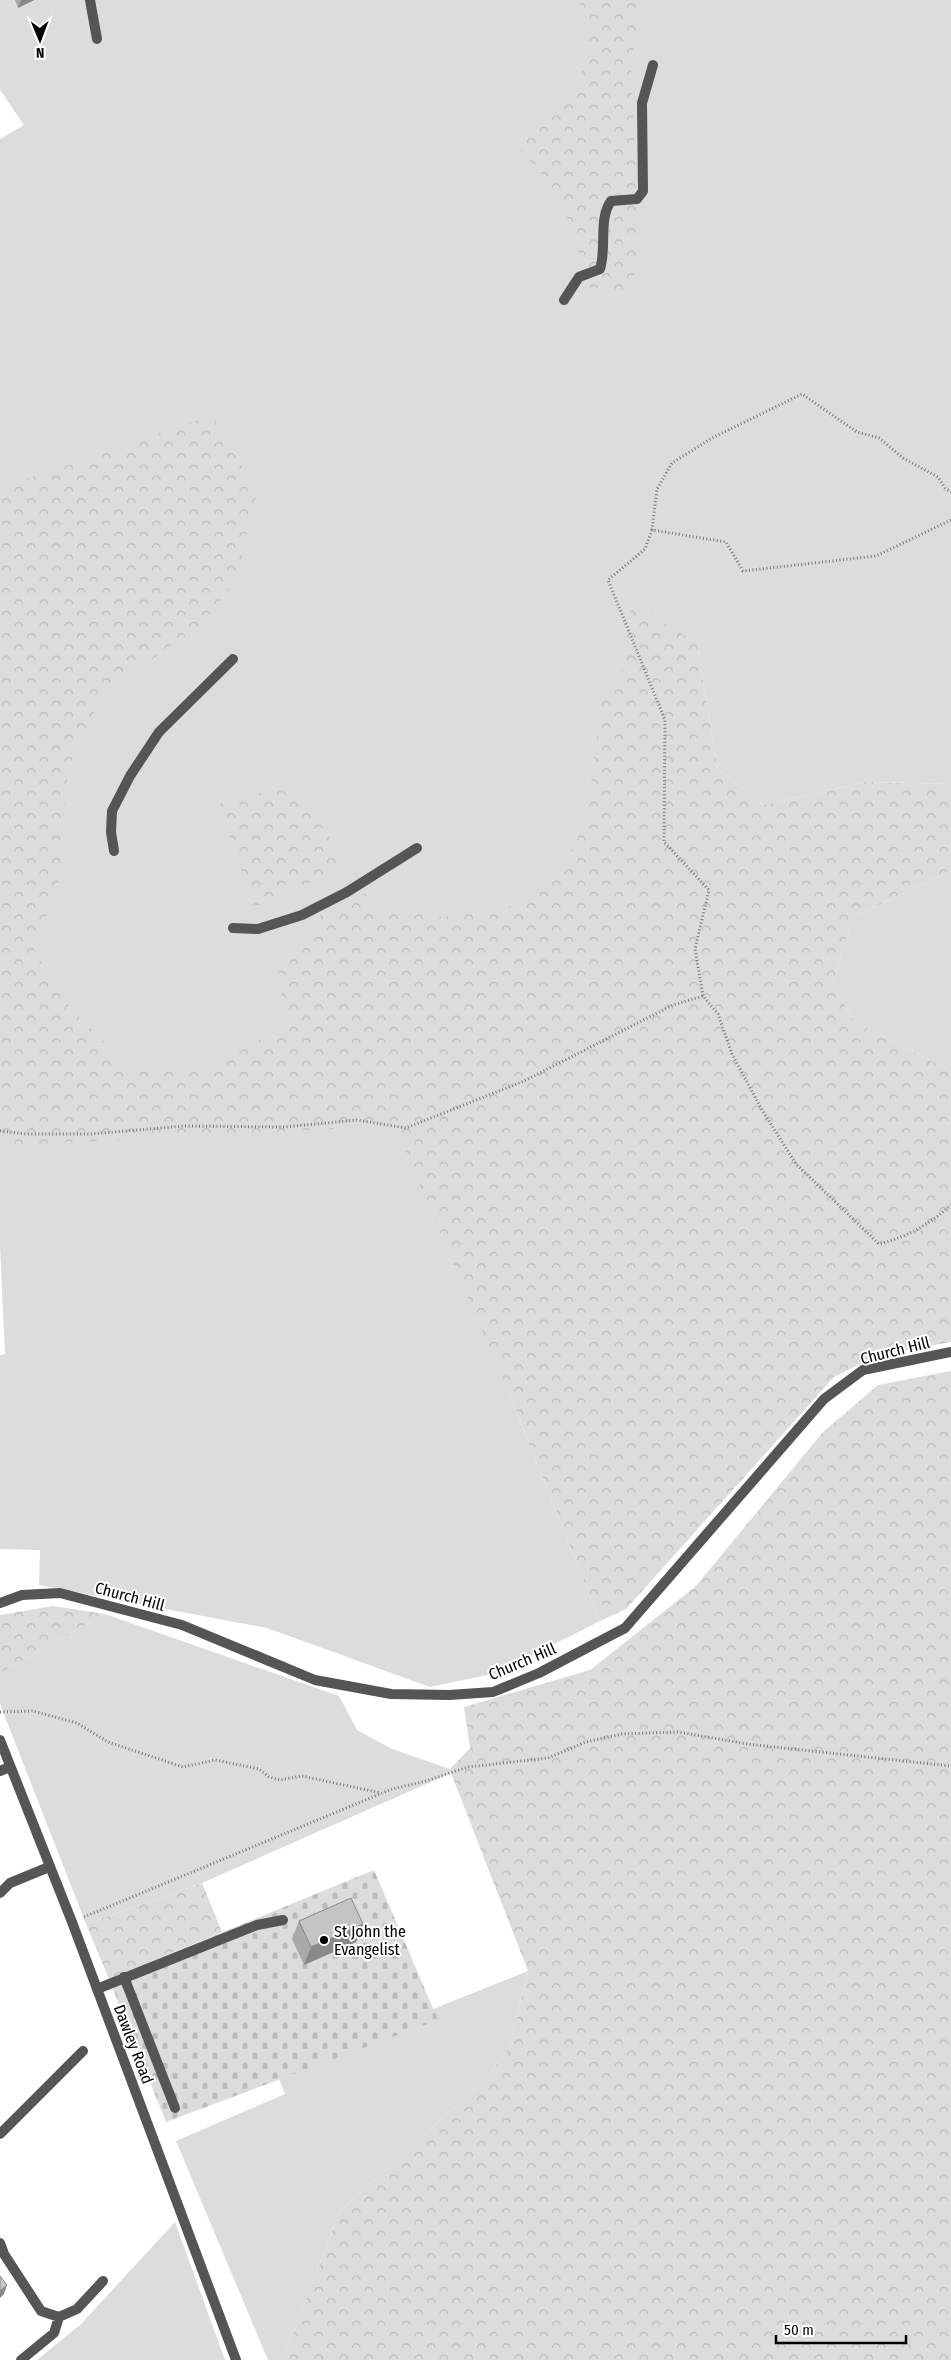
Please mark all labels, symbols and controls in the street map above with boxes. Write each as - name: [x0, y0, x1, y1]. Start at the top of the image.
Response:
- north arrow: [15, 15, 65, 65]
- text: N: [36, 44, 45, 61]
- street label: Church Hill: [858, 1333, 932, 1368]
- street label: Church Hill: [93, 1578, 167, 1615]
- street label: Church Hill: [486, 1639, 559, 1684]
- place label: St John the Evangelist: [334, 1922, 406, 1959]
- marker: St John the Evangelist: [318, 1934, 330, 1946]
- street label: Dawley Road: [110, 2002, 157, 2087]
- scale bar: [776, 2312, 906, 2344]
- text: 50 m: [784, 2321, 814, 2339]

